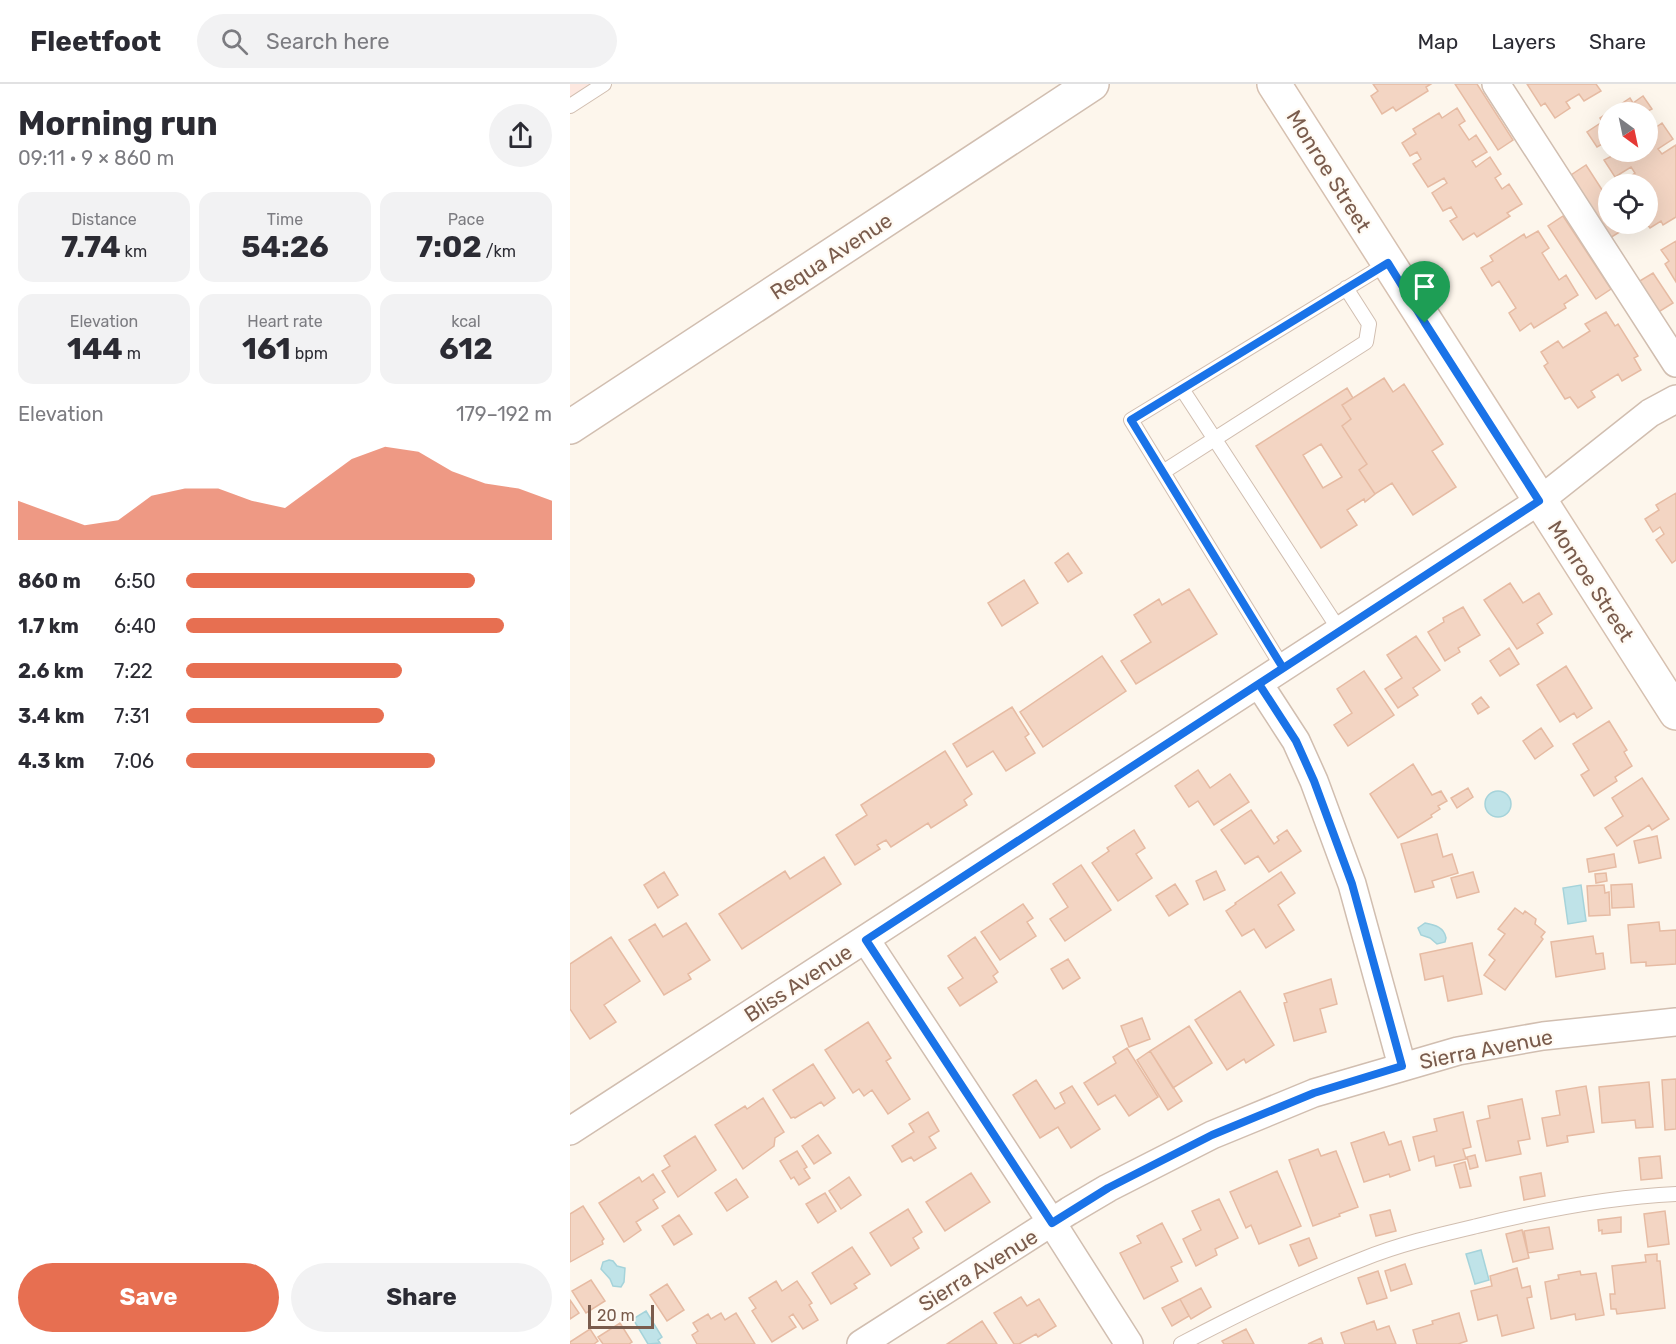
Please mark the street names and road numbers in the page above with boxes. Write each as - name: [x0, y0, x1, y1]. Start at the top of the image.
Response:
- street label: Monroe Street: [1282, 105, 1376, 237]
- street label: Requa Avenue: [765, 207, 897, 305]
- street label: Monroe Street: [1543, 516, 1639, 646]
- street label: Bliss Avenue: [739, 939, 857, 1027]
- street label: Sierra Avenue: [1417, 1024, 1555, 1074]
- street label: Sierra Avenue: [914, 1224, 1042, 1316]

